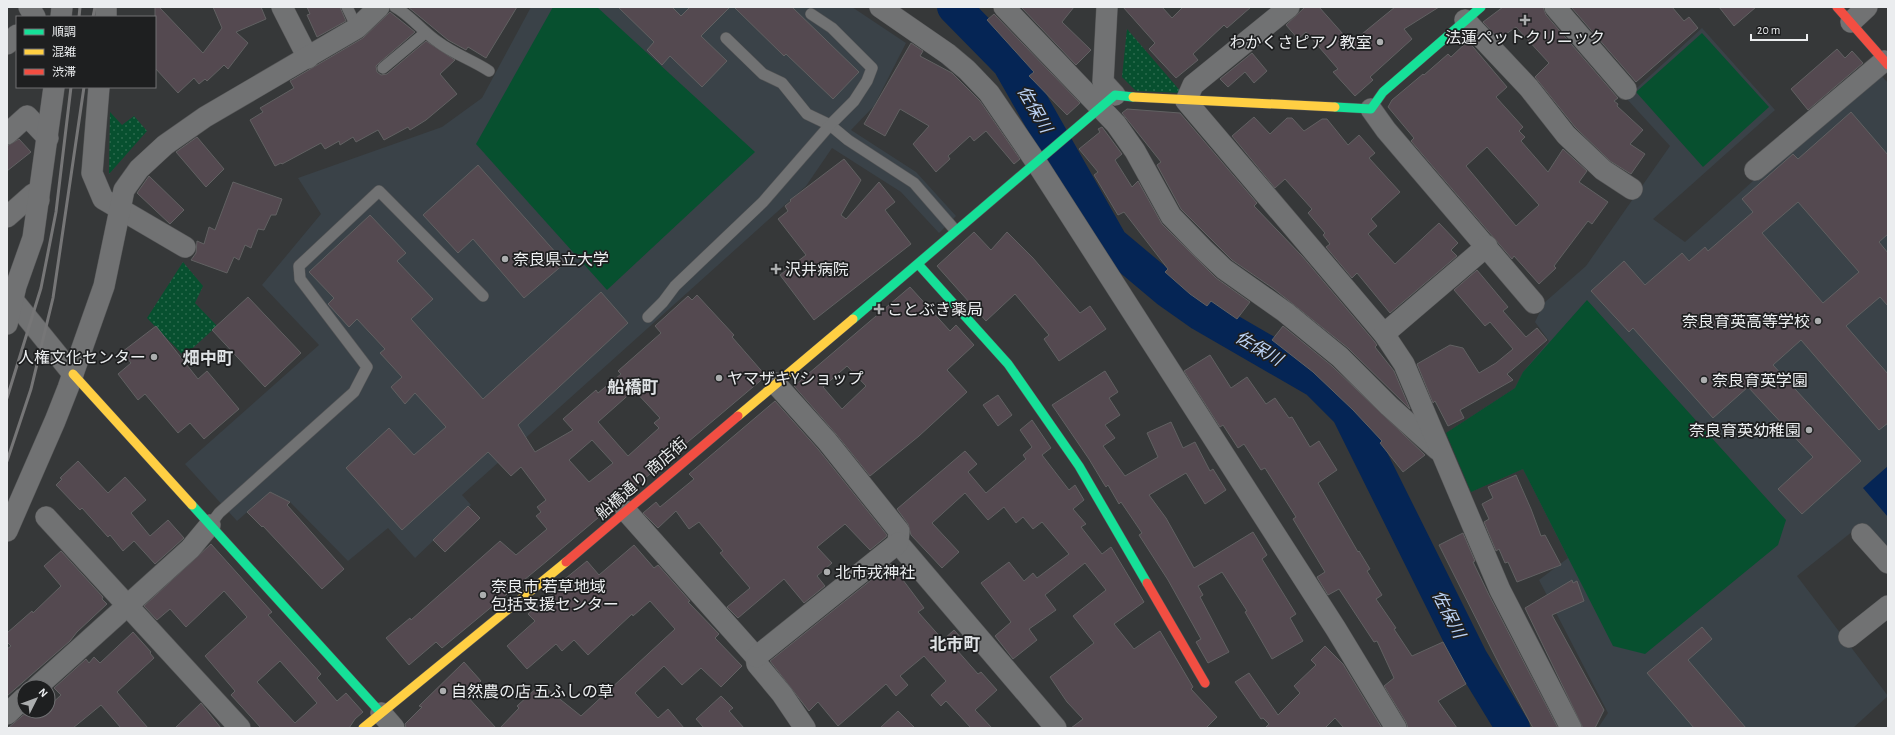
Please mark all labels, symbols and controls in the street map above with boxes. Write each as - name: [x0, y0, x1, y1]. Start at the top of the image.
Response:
- marker: 法蓮ペットクリニック: [1519, 14, 1531, 26]
- legend: [16, 16, 156, 88]
- scale bar: [1751, 16, 1807, 42]
- text: 20 m: [1757, 24, 1780, 36]
- text: 順調: [52, 26, 76, 38]
- place label: 法蓮ペットクリニック: [1445, 30, 1605, 46]
- place label: わかくさピアノ教室: [1229, 34, 1372, 51]
- marker: わかくさピアノ教室: [1375, 37, 1385, 47]
- text: 混雑: [52, 45, 76, 58]
- text: 渋滞: [52, 66, 76, 78]
- water label: 佐保川: [1014, 82, 1057, 137]
- place label: 奈良県立大学: [513, 251, 609, 268]
- marker: 奈良県立大学: [500, 254, 510, 264]
- place label: 沢井病院: [785, 261, 849, 278]
- marker: 沢井病院: [770, 263, 782, 275]
- place label: ことぶき薬局: [887, 302, 983, 318]
- marker: ことぶき薬局: [874, 304, 884, 314]
- place label: 奈良育英高等学校: [1682, 313, 1810, 330]
- marker: 奈良育英高等学校: [1813, 316, 1823, 326]
- water label: 佐保川: [1232, 327, 1287, 370]
- place label: 人権文化センター: [18, 349, 146, 366]
- district label: 畑中町: [183, 350, 234, 367]
- marker: 人権文化センター: [149, 352, 159, 362]
- place label: ヤマザキYショップ: [727, 371, 863, 387]
- place label: 奈良育英学園: [1712, 372, 1808, 389]
- marker: ヤマザキYショップ: [714, 373, 724, 383]
- marker: 奈良育英学園: [1699, 375, 1709, 385]
- district label: 船橋町: [608, 378, 659, 396]
- place label: 奈良育英幼稚園: [1689, 422, 1801, 439]
- marker: 奈良育英幼稚園: [1804, 425, 1814, 435]
- street label: 船橋通り 商店街: [592, 434, 690, 522]
- place label: 北市戎神社: [835, 564, 915, 581]
- marker: 北市戎神社: [822, 567, 832, 577]
- place label: 奈良市 若草地域 包括支援センター: [491, 578, 619, 613]
- water label: 佐保川: [1429, 587, 1470, 643]
- marker: 奈良市 若草地域 包括支援センター: [478, 590, 488, 600]
- district label: 北市町: [930, 636, 981, 653]
- north arrow: [16, 679, 56, 719]
- place label: 自然農の店 五ふしの草: [451, 683, 614, 700]
- text: N: [36, 686, 50, 699]
- marker: 自然農の店 五ふしの草: [438, 686, 448, 696]

